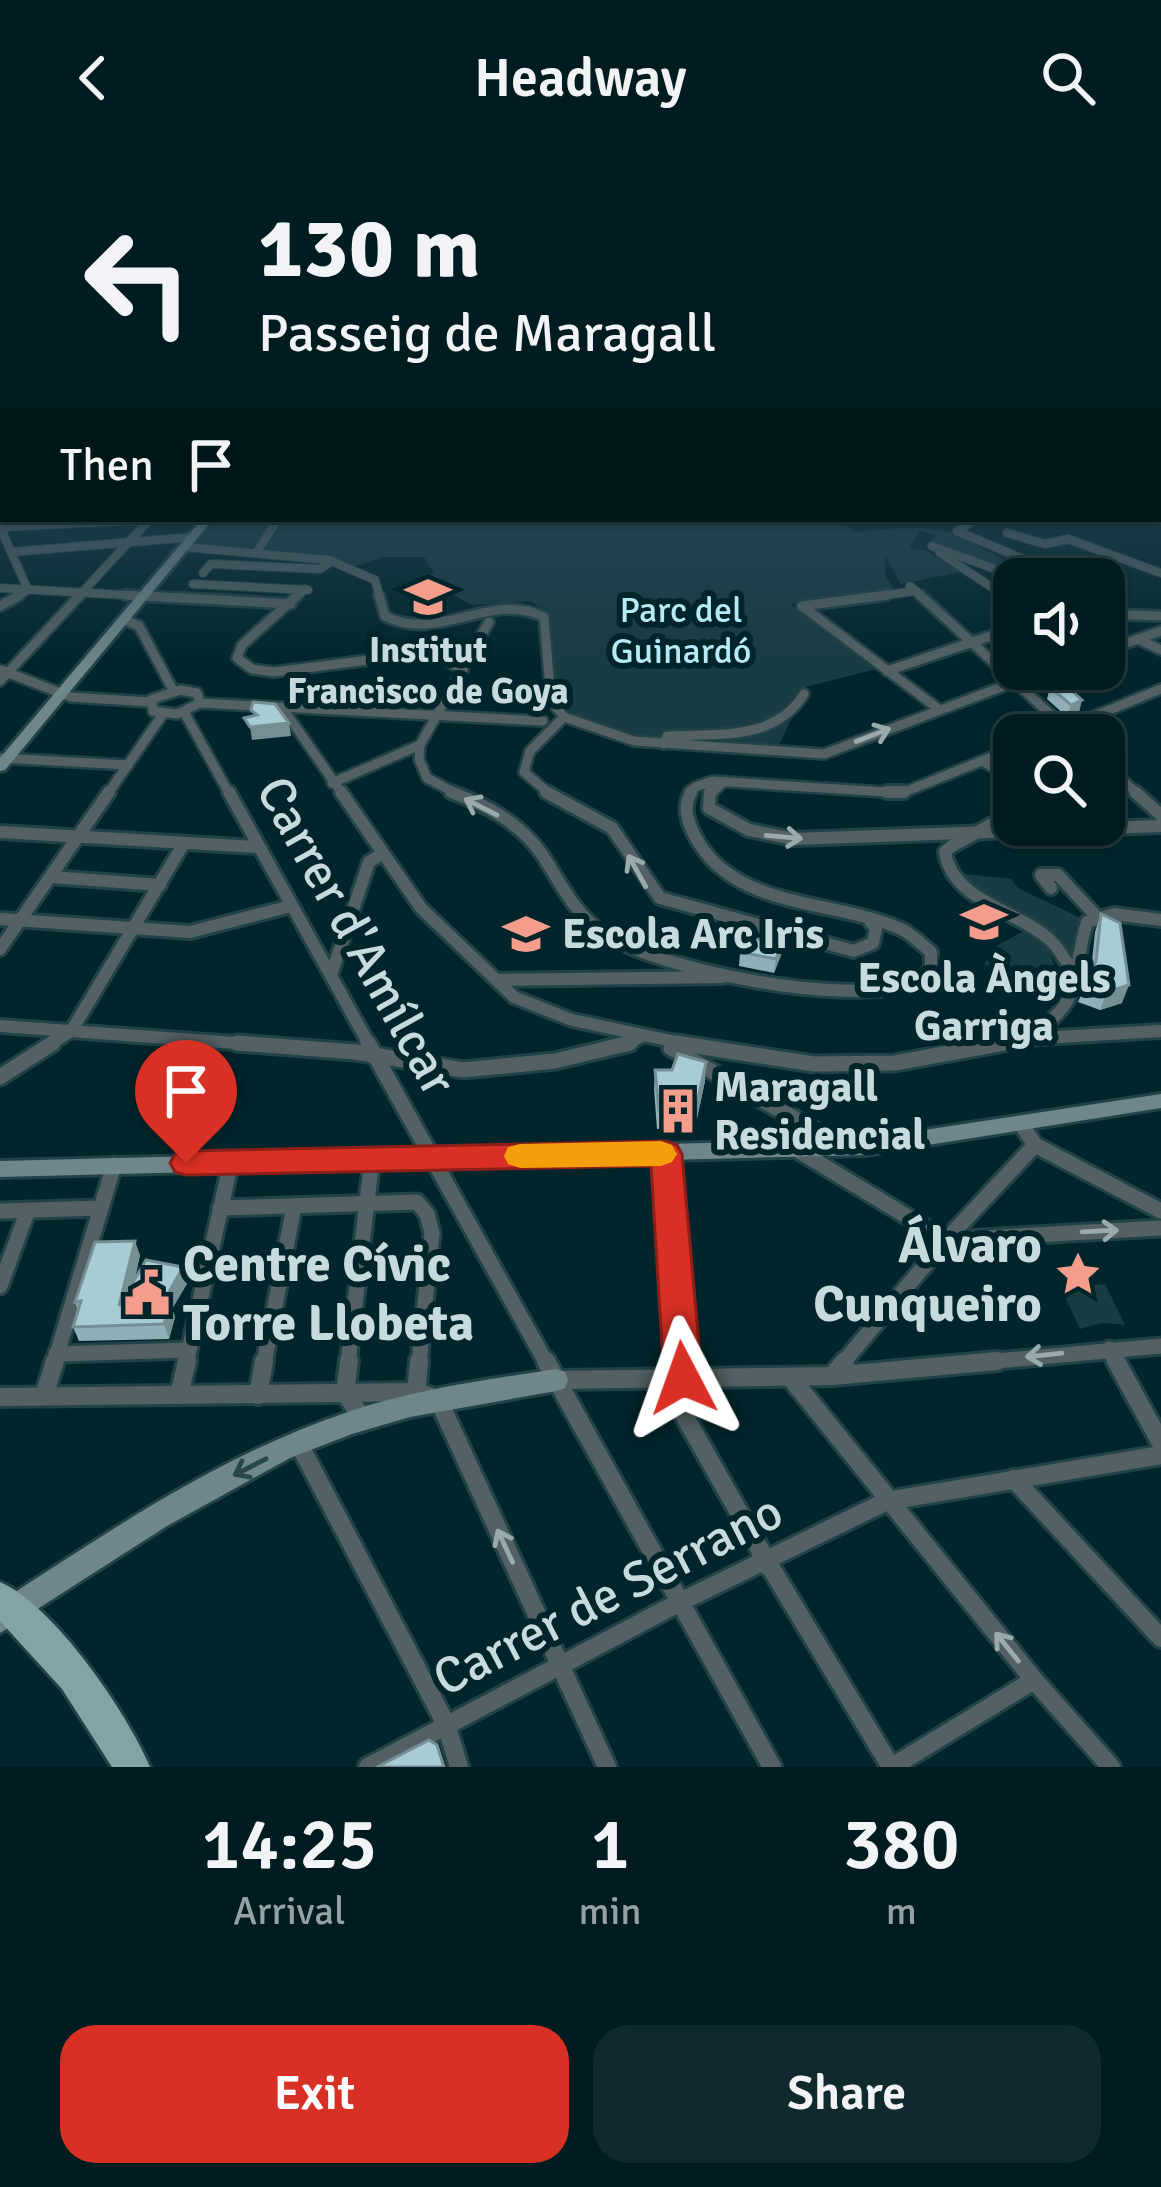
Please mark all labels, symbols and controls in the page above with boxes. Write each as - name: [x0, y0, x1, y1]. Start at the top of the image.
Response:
- icon: back: [60, 45, 126, 111]
- text: Headway: [474, 45, 687, 112]
- icon: search: [1035, 45, 1101, 111]
- text: 130 m: [258, 197, 480, 301]
- icon: left: [60, 204, 216, 360]
- text: Passeig de Maragall: [258, 300, 716, 367]
- icon: arrive: [178, 432, 244, 498]
- text: Then: [60, 438, 154, 493]
- map controls: [993, 558, 1125, 846]
- button: sound: [993, 558, 1125, 690]
- school or university icon: Institut Francisco de Goya: [403, 572, 453, 622]
- park label: Parc del Guinardó: [610, 588, 752, 674]
- place label: Institut Francisco de Goya: [287, 628, 569, 714]
- button: search: [993, 714, 1125, 846]
- one-way arrow: [854, 723, 891, 745]
- street label: Carrer d'Amílcar: [242, 766, 470, 1107]
- one-way arrow: [464, 794, 500, 817]
- one-way arrow: [764, 825, 803, 848]
- one-way arrow: [625, 854, 649, 889]
- school or university icon: Escola Àngels Garriga: [959, 897, 1009, 947]
- school or university icon: Escola Arc Iris: [501, 909, 551, 959]
- place label: Escola Arc Iris: [562, 909, 824, 960]
- place label: Escola Àngels Garriga: [857, 952, 1111, 1052]
- pin: [135, 1040, 237, 1163]
- icon: arrive: [153, 1058, 219, 1124]
- place label: Maragall Residencial: [714, 1062, 925, 1161]
- building icon: Maragall Residencial: [653, 1086, 703, 1136]
- place label: Álvaro Cunqueiro: [813, 1214, 1042, 1336]
- one-way arrow: [1080, 1219, 1119, 1242]
- place label: Centre Cívic Torre Llobeta: [183, 1233, 474, 1355]
- place icon: Álvaro Cunqueiro: [1053, 1249, 1103, 1299]
- public building icon: Centre Cívic Torre Llobeta: [122, 1268, 172, 1318]
- position arrow: [620, 1315, 746, 1441]
- one-way arrow: [1026, 1344, 1065, 1367]
- one-way arrow: [232, 1456, 268, 1479]
- street label: Carrer de Serrano: [423, 1480, 793, 1710]
- one-way arrow: [493, 1529, 515, 1565]
- one-way arrow: [994, 1631, 1020, 1663]
- text: 14:25: [201, 1800, 377, 1889]
- text: 1: [591, 1800, 630, 1889]
- text: 380: [843, 1800, 960, 1889]
- text: Arrival: [233, 1887, 345, 1935]
- text: min: [579, 1887, 642, 1935]
- text: m: [886, 1887, 917, 1935]
- button: Exit: [60, 2025, 569, 2163]
- button: Share: [593, 2025, 1101, 2163]

